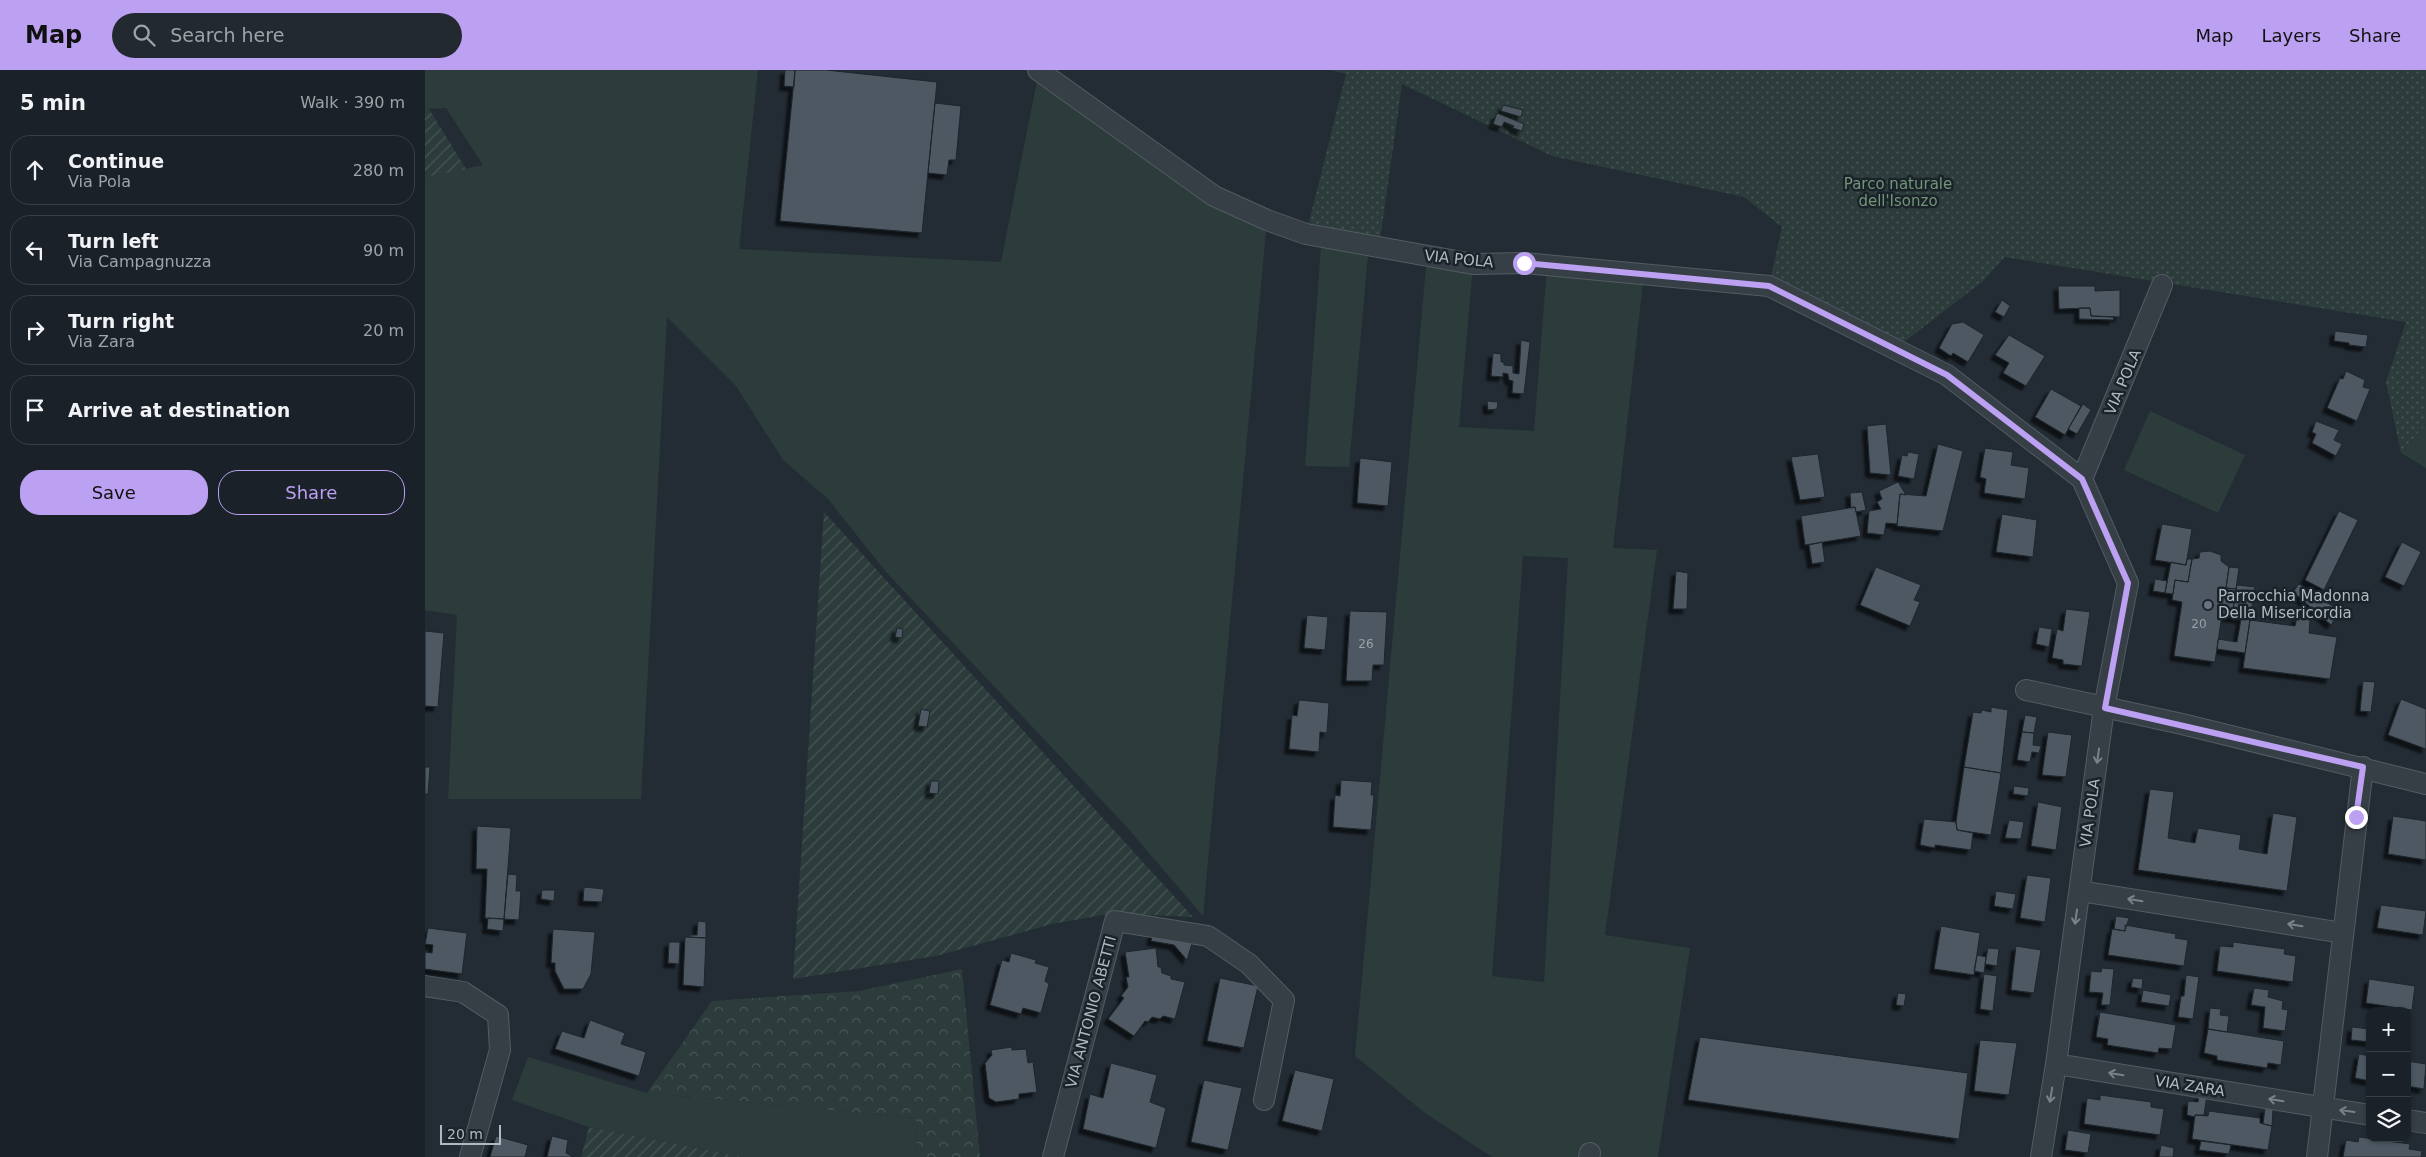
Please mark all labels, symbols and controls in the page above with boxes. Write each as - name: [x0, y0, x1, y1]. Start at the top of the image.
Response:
- search box: [112, 13, 462, 58]
- text: Map: [25, 21, 82, 49]
- icon: search: [130, 21, 158, 49]
- text: Search here: [170, 24, 284, 46]
- text: Map: [2195, 25, 2233, 46]
- text: Layers: [2261, 25, 2321, 46]
- text: Share: [2349, 25, 2401, 46]
- text: 5 min: [20, 91, 86, 115]
- text: Walk · 390 m: [300, 93, 405, 112]
- text: Continue: [68, 150, 164, 172]
- icon: ahead: [21, 156, 49, 184]
- text: 280 m: [353, 161, 404, 180]
- text: Via Pola: [68, 172, 131, 191]
- park label: Parco naturale dell'Isonzo: [1844, 175, 1952, 210]
- text: Turn left: [68, 230, 159, 252]
- icon: left: [21, 236, 49, 264]
- text: 90 m: [363, 241, 404, 260]
- street label: VIA POLA: [1423, 246, 1495, 272]
- text: Via Campagnuzza: [68, 252, 212, 271]
- route start: [1513, 252, 1536, 275]
- text: Turn right: [68, 310, 174, 332]
- icon: right: [21, 316, 49, 344]
- text: 20 m: [363, 321, 404, 340]
- text: Via Zara: [68, 332, 135, 351]
- street label: VIA POLA: [2101, 346, 2145, 418]
- icon: arrive: [21, 396, 49, 424]
- text: Arrive at destination: [68, 399, 290, 421]
- button: Save: [20, 470, 208, 515]
- button: Share: [218, 470, 405, 515]
- place label: Parrocchia Madonna Della Misericordia: [2218, 587, 2370, 622]
- marker: Parrocchia Madonna Della Misericordia: [2202, 599, 2214, 611]
- house number: 20: [2191, 617, 2207, 631]
- house number: 26: [1358, 637, 1374, 651]
- one-way arrow: [2093, 748, 2103, 764]
- street label: VIA POLA: [2076, 777, 2104, 849]
- route end: [2345, 806, 2368, 829]
- one-way arrow: [2127, 894, 2143, 904]
- one-way arrow: [2071, 909, 2081, 925]
- one-way arrow: [2288, 920, 2304, 930]
- street label: VIA ANTONIO ABETTI: [1062, 934, 1120, 1090]
- map controls: [2366, 1007, 2411, 1142]
- button: +: [2366, 1007, 2411, 1052]
- button: −: [2366, 1052, 2411, 1097]
- one-way arrow: [2108, 1068, 2124, 1078]
- street label: VIA ZARA: [2154, 1072, 2227, 1101]
- one-way arrow: [2046, 1087, 2056, 1103]
- one-way arrow: [2269, 1095, 2285, 1105]
- button: layers: [2366, 1097, 2411, 1142]
- one-way arrow: [2339, 1106, 2355, 1116]
- scale bar: [440, 1122, 501, 1145]
- text: 20 m: [447, 1126, 483, 1142]

